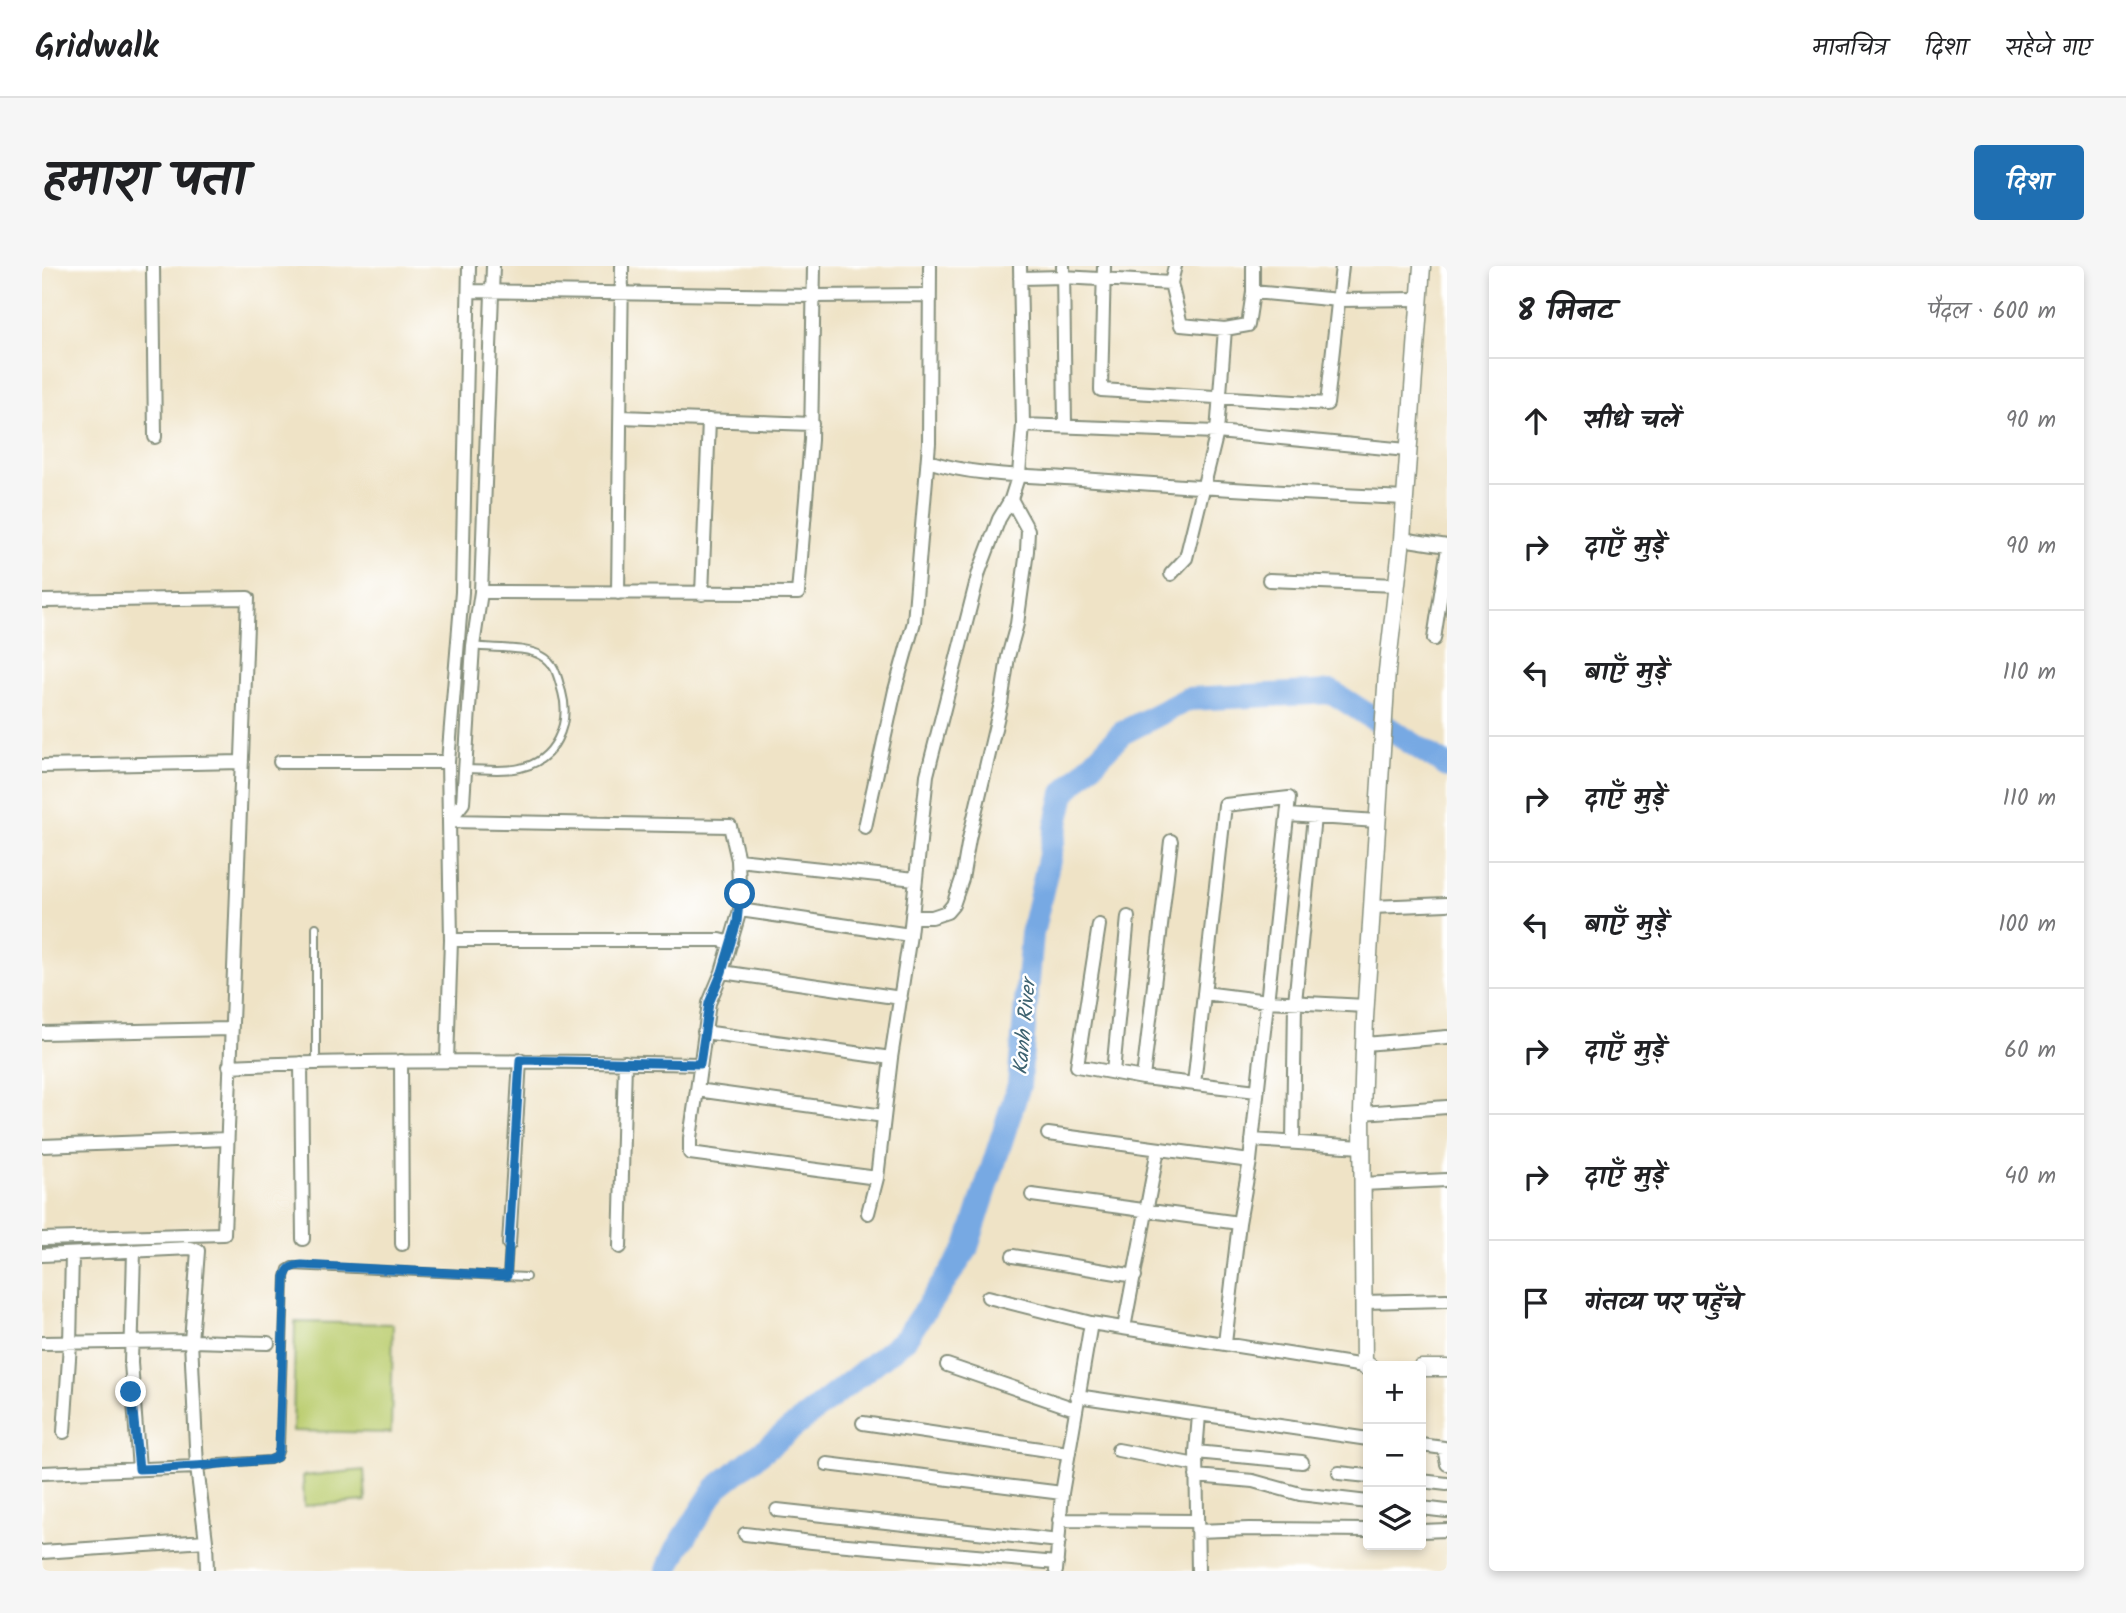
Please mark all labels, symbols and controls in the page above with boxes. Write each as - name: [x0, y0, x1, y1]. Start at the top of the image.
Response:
- text: Gridwalk: [35, 22, 158, 75]
- text: मानचित्र: [1812, 29, 1887, 68]
- text: दिशा: [1925, 29, 1967, 68]
- text: सहेजे गए: [2005, 29, 2091, 68]
- text: हमारा पता: [42, 143, 246, 221]
- button: दिशा: [1974, 145, 2084, 220]
- text: 8 मिनट: [1517, 288, 1614, 336]
- text: पैदल · 600 m: [1928, 294, 2056, 330]
- text: सीधे चलें: [1584, 400, 1680, 442]
- icon: ahead: [1517, 402, 1555, 440]
- text: 90 m: [2006, 403, 2056, 439]
- text: दाएँ मुड़ें: [1584, 526, 1665, 568]
- icon: right: [1517, 528, 1555, 566]
- text: 90 m: [2006, 529, 2056, 565]
- text: बाएँ मुड़ें: [1584, 652, 1667, 694]
- icon: left: [1517, 654, 1555, 692]
- text: 110 m: [2003, 655, 2056, 691]
- text: दाएँ मुड़ें: [1584, 778, 1665, 820]
- icon: right: [1517, 780, 1555, 818]
- text: 110 m: [2003, 781, 2056, 817]
- route start: [724, 878, 755, 909]
- text: बाएँ मुड़ें: [1584, 904, 1667, 946]
- icon: left: [1517, 906, 1555, 944]
- text: 100 m: [1998, 907, 2056, 943]
- water label: Kanh River: [1005, 974, 1046, 1076]
- text: दाएँ मुड़ें: [1584, 1030, 1665, 1072]
- icon: right: [1517, 1032, 1555, 1070]
- text: 60 m: [2004, 1033, 2056, 1069]
- text: दाएँ मुड़ें: [1584, 1156, 1665, 1198]
- icon: right: [1517, 1158, 1555, 1196]
- text: 40 m: [2004, 1159, 2056, 1195]
- text: गंतव्य पर पहुँचे: [1584, 1282, 1741, 1324]
- icon: arrive: [1517, 1284, 1555, 1322]
- map controls: [1363, 1361, 1426, 1550]
- button: +: [1363, 1361, 1426, 1424]
- route end: [115, 1376, 146, 1407]
- button: −: [1363, 1424, 1426, 1487]
- button: layers: [1363, 1487, 1426, 1550]

